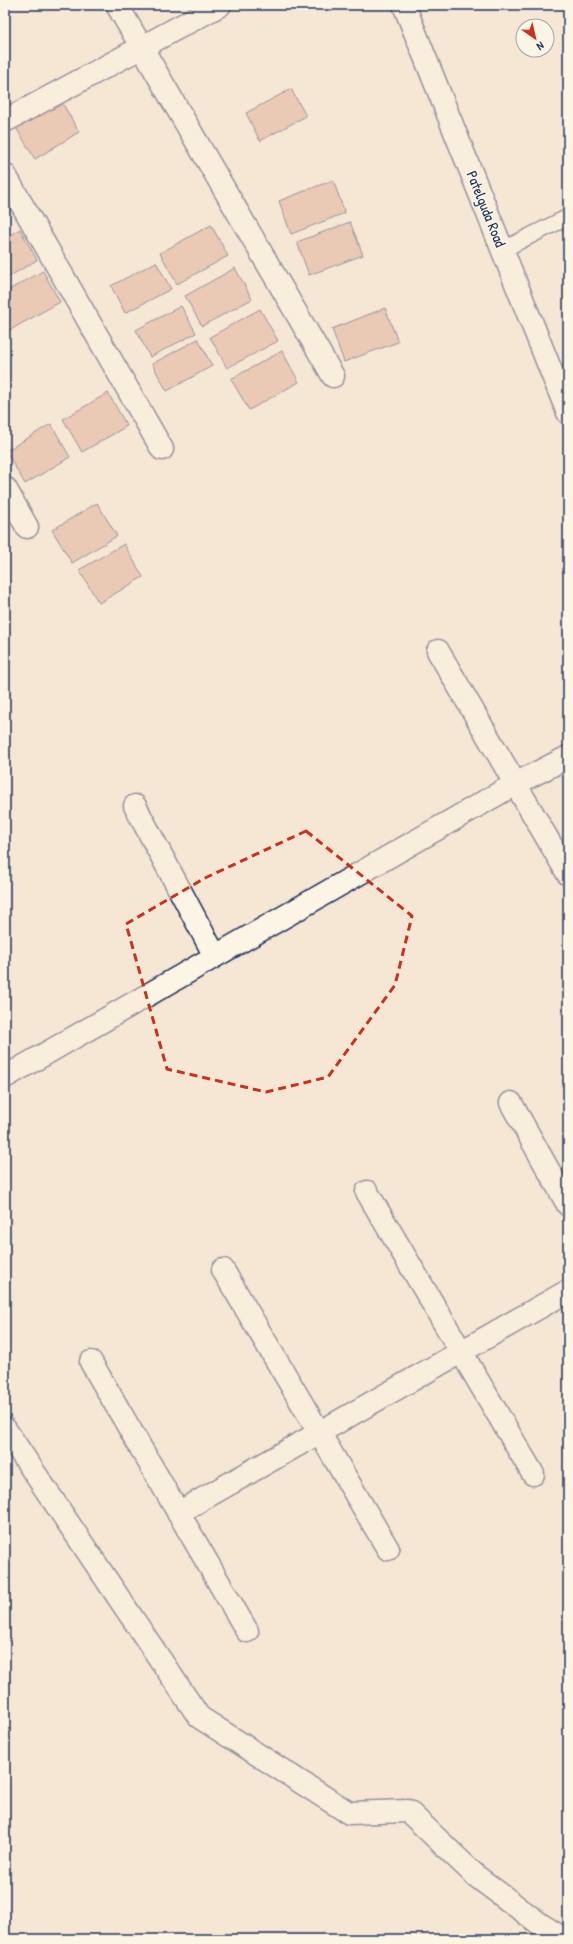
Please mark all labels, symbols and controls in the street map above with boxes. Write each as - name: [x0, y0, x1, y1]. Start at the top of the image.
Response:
- north arrow: [515, 18, 555, 58]
- text: N: [534, 39, 547, 54]
- street label: Patelguda Road: [462, 167, 511, 250]

